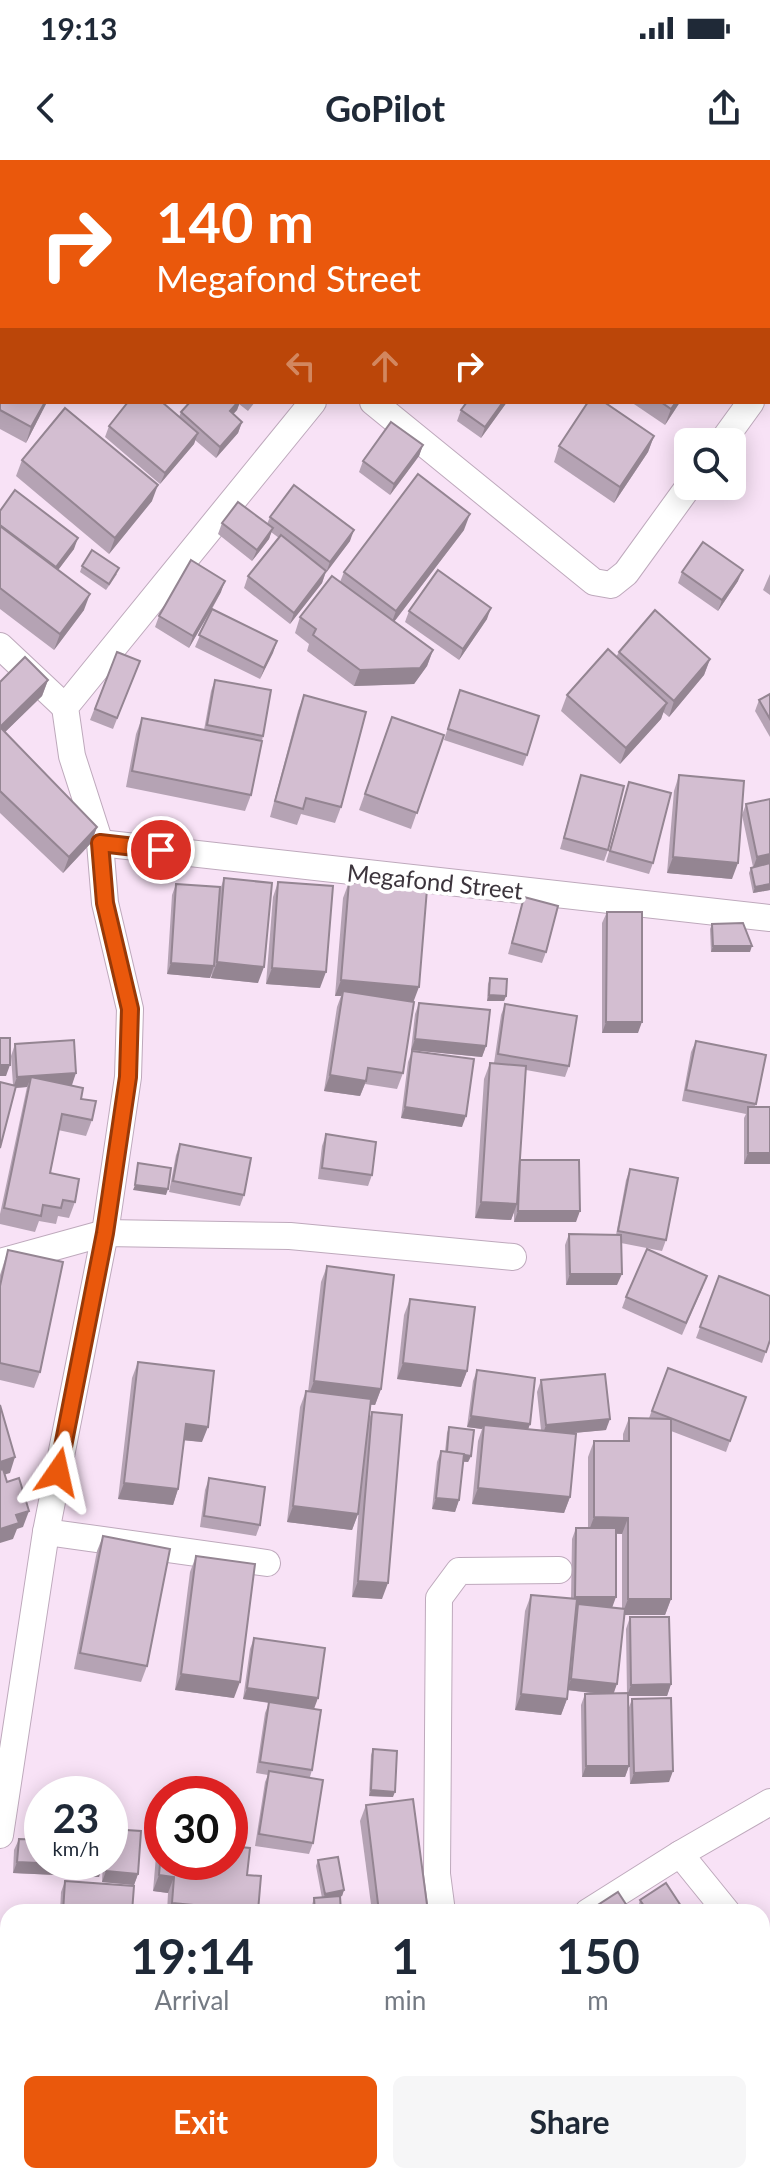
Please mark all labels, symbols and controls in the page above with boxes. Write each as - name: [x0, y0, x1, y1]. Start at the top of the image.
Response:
- text: 19:13: [40, 10, 117, 46]
- icon: back: [24, 86, 68, 130]
- text: GoPilot: [325, 86, 445, 130]
- icon: share: [702, 86, 746, 130]
- text: 140 m: [156, 188, 314, 255]
- icon: right: [24, 192, 128, 296]
- text: Megafond Street: [156, 256, 421, 300]
- icon: left: [279, 344, 323, 388]
- icon: ahead: [363, 344, 407, 388]
- icon: right: [447, 344, 491, 388]
- map controls: [674, 428, 746, 500]
- button: search: [674, 428, 746, 500]
- pin: [127, 816, 195, 884]
- icon: arrive: [139, 828, 183, 872]
- street label: Megafond Street: [346, 857, 525, 905]
- position arrow: [16, 1430, 100, 1514]
- speed limit sign: 30: [144, 1776, 248, 1880]
- text: 23: [53, 1794, 99, 1842]
- text: km/h: [53, 1836, 99, 1860]
- text: 19:14: [130, 1927, 254, 1984]
- text: 1: [391, 1927, 419, 1984]
- text: 150: [556, 1927, 640, 1984]
- text: Arrival: [155, 1984, 229, 2016]
- text: min: [384, 1984, 426, 2016]
- text: m: [587, 1984, 609, 2016]
- button: Exit: [24, 2076, 377, 2168]
- button: Share: [393, 2076, 746, 2168]

